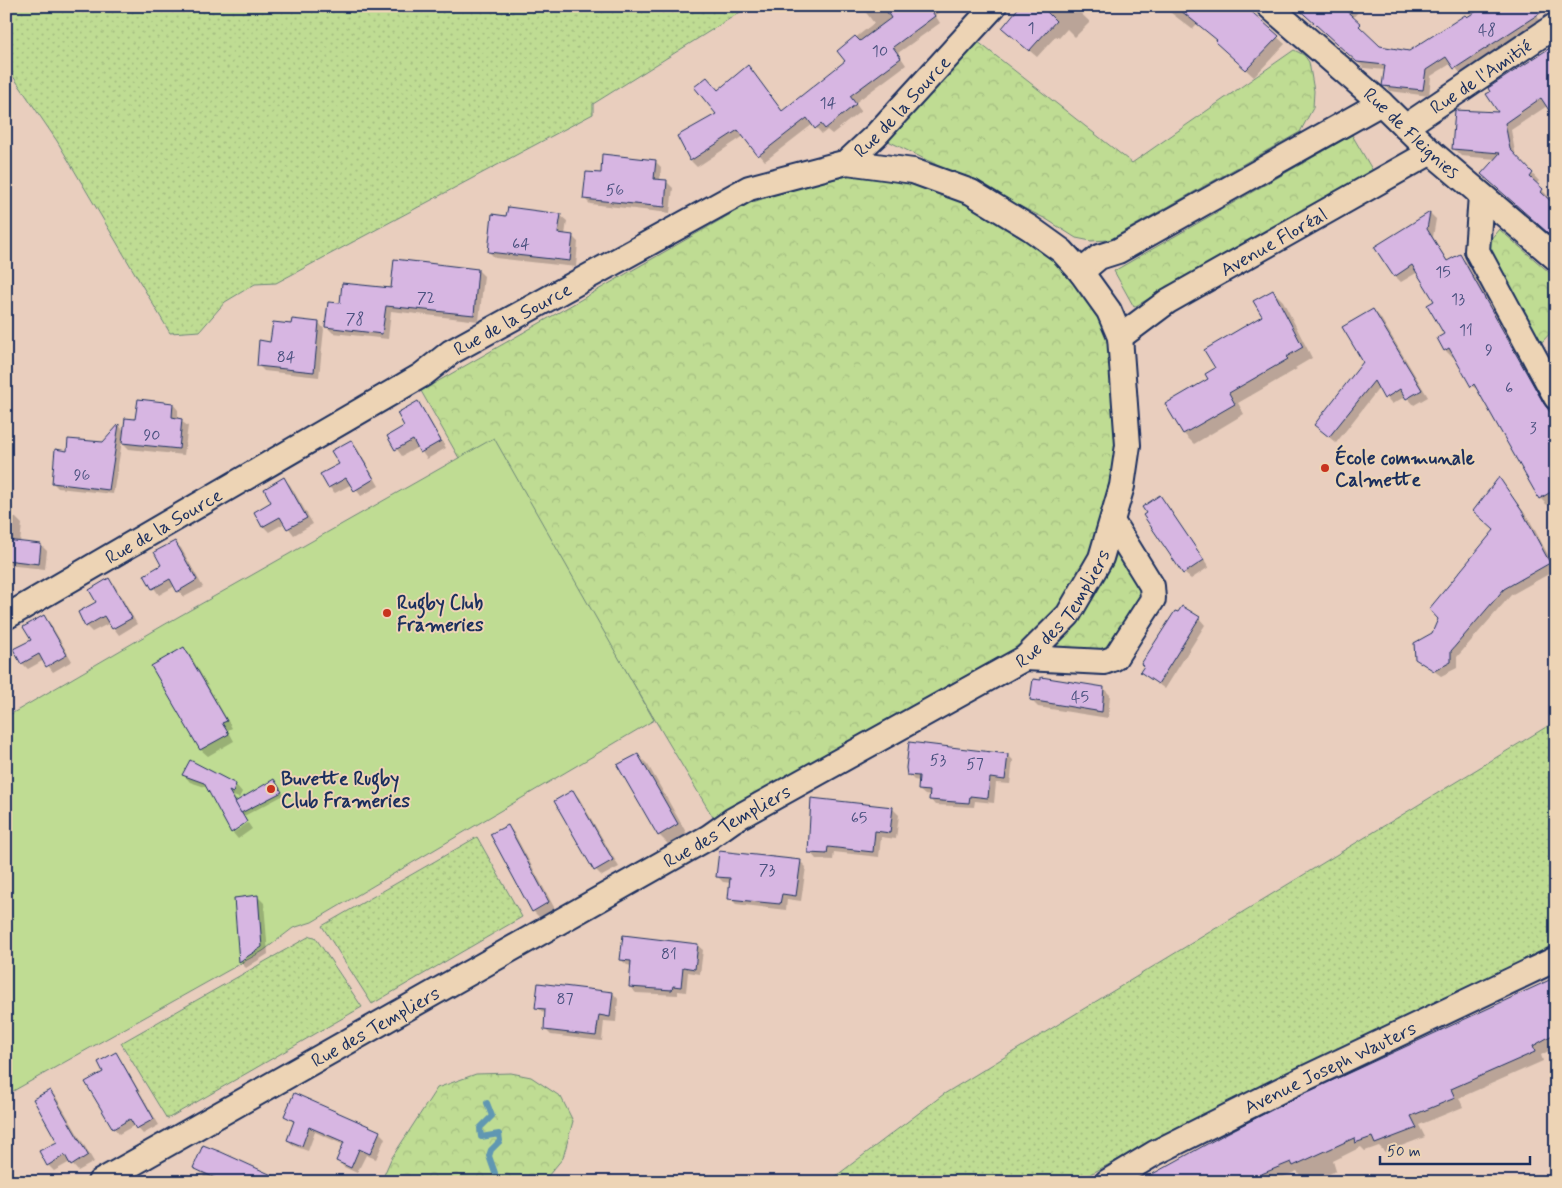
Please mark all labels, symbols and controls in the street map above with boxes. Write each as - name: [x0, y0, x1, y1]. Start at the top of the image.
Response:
- house number: 1: [1027, 18, 1035, 39]
- house number: 48: [1478, 20, 1496, 41]
- street label: Rue de l'Amitié: [1425, 34, 1537, 121]
- house number: 10: [872, 41, 888, 62]
- street label: Rue de la Source: [849, 51, 957, 164]
- street label: Rue de Fleignies: [1358, 82, 1464, 185]
- house number: 14: [820, 93, 837, 114]
- house number: 56: [606, 180, 624, 201]
- street label: Avenue Floréal: [1216, 202, 1332, 283]
- house number: 64: [512, 234, 530, 255]
- house number: 15: [1435, 262, 1451, 283]
- street label: Rue de la Source: [449, 277, 576, 362]
- house number: 72: [417, 288, 435, 309]
- house number: 13: [1451, 289, 1465, 310]
- house number: 78: [346, 309, 364, 330]
- house number: 11: [1459, 320, 1473, 341]
- house number: 9: [1485, 340, 1493, 361]
- house number: 84: [277, 347, 296, 368]
- house number: 6: [1505, 378, 1513, 399]
- house number: 3: [1529, 418, 1537, 439]
- house number: 90: [143, 425, 161, 446]
- place label: École communale Calmette: [1335, 444, 1475, 493]
- marker: École communale Calmette: [1319, 462, 1331, 474]
- house number: 96: [74, 465, 90, 486]
- street label: Rue de la Source: [101, 483, 227, 571]
- street label: Rue des Templiers: [1012, 547, 1117, 675]
- place label: Rugby Club Frameries: [397, 591, 484, 638]
- marker: Rugby Club Frameries: [381, 607, 393, 619]
- house number: 45: [1071, 687, 1089, 708]
- house number: 53: [930, 750, 946, 771]
- house number: 57: [966, 754, 984, 775]
- place label: Buvette Rugby Club Frameries: [281, 767, 410, 814]
- street label: Rue des Templiers: [659, 779, 795, 874]
- marker: Buvette Rugby Club Frameries: [265, 783, 277, 795]
- house number: 65: [851, 808, 867, 829]
- house number: 73: [759, 860, 775, 881]
- house number: 81: [661, 944, 677, 965]
- street label: Rue des Templiers: [307, 981, 445, 1074]
- house number: 87: [556, 989, 574, 1010]
- street label: Avenue Joseph Wauters: [1240, 1016, 1421, 1120]
- scale bar: [1380, 1133, 1530, 1165]
- text: 50 m: [1387, 1142, 1421, 1162]

